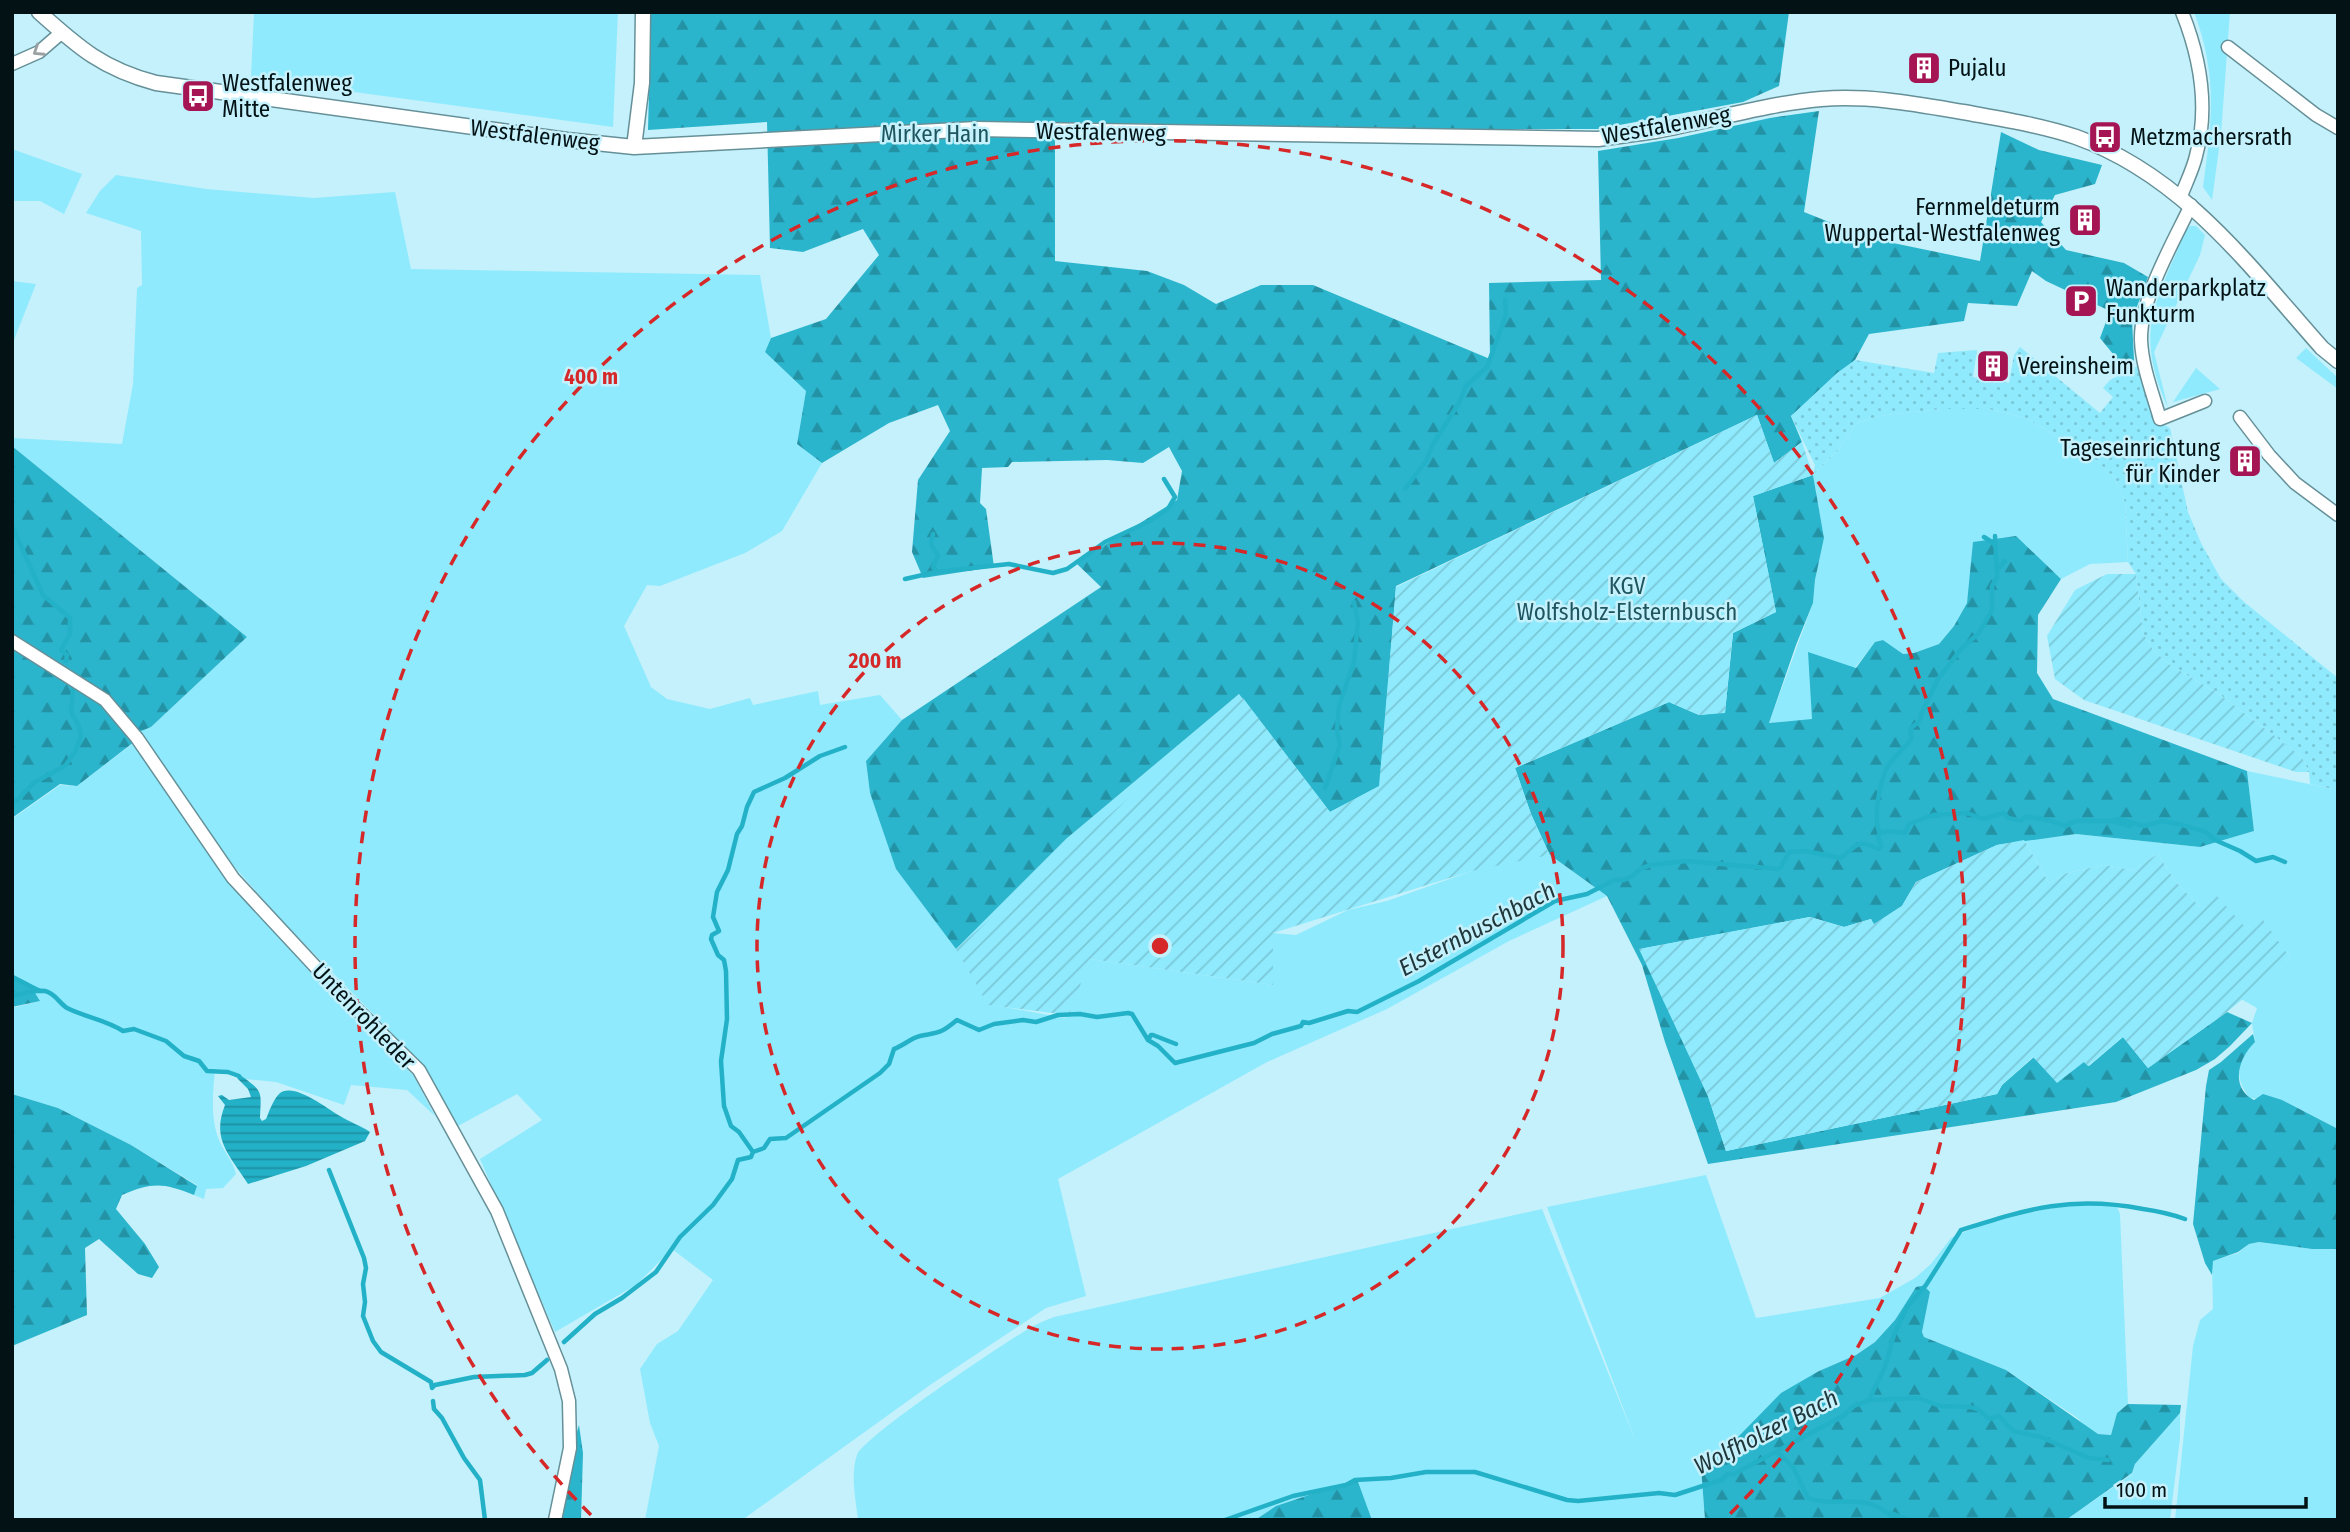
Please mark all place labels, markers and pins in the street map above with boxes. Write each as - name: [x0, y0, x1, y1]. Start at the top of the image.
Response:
- building icon: Pujalu: [1905, 49, 1943, 87]
- place label: Pujalu: [1948, 54, 2006, 82]
- place label: Westfalenweg Mitte: [222, 69, 352, 123]
- bus stop icon: Westfalenweg Mitte: [179, 77, 217, 115]
- bus stop icon: Metzmachersrath: [2086, 118, 2124, 156]
- place label: Metzmachersrath: [2130, 123, 2292, 151]
- place label: Fernmeldeturm Wuppertal-Westfalenweg: [1824, 193, 2060, 247]
- building icon: Fernmeldeturm Wuppertal-Westfalenweg: [2066, 201, 2104, 239]
- place label: Wanderparkplatz Funkturm: [2106, 274, 2266, 328]
- parking icon: Wanderparkplatz Funkturm: [2062, 282, 2100, 320]
- building icon: Vereinsheim: [1974, 347, 2012, 385]
- place label: Vereinsheim: [2018, 352, 2134, 380]
- place label: Tageseinrichtung für Kinder: [2060, 434, 2220, 488]
- building icon: Tageseinrichtung für Kinder: [2226, 442, 2264, 480]
- centre of rings: [1148, 934, 1172, 958]

